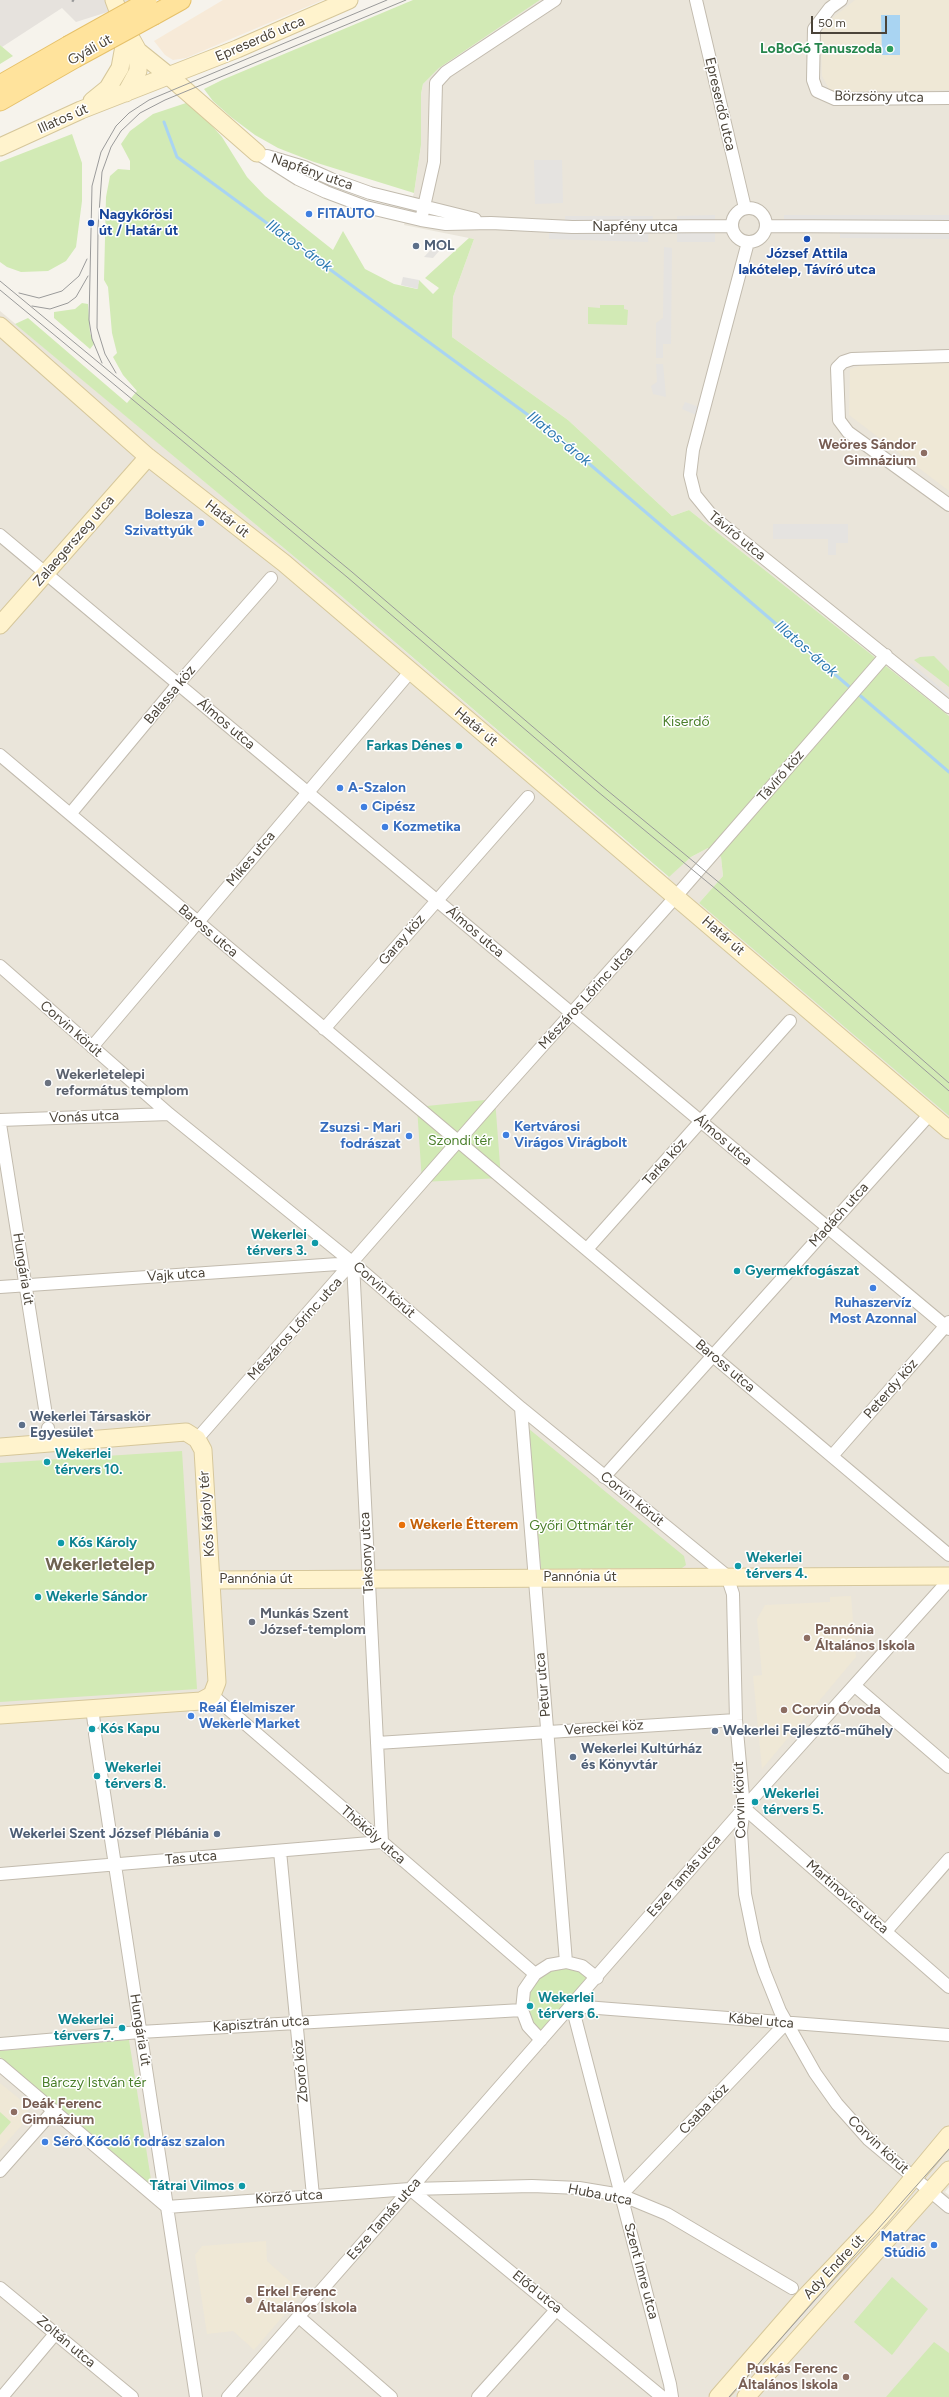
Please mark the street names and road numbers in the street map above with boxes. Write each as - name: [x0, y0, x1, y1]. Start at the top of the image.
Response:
- street label: Epreserdő utca: [213, 13, 307, 65]
- street label: Gyáli út: [65, 31, 115, 69]
- street label: Epreserdő utca: [701, 56, 739, 152]
- street label: Börzsöny utca: [834, 88, 924, 106]
- street label: Illatos út: [35, 100, 91, 138]
- street label: Napfény utca: [269, 150, 355, 194]
- street label: Napfény utca: [592, 219, 678, 235]
- street label: Zalaegerszeg utca: [30, 492, 118, 590]
- street label: Határ út: [202, 497, 252, 541]
- street label: Távíró utca: [705, 508, 769, 564]
- street label: Balassa köz: [141, 662, 199, 728]
- street label: Álmos utca: [194, 695, 258, 753]
- street label: Határ út: [451, 704, 501, 750]
- street label: Távíró köz: [754, 747, 808, 805]
- street label: Mikes utca: [223, 828, 279, 890]
- street label: Baross utca: [175, 901, 241, 961]
- street label: Álmos utca: [443, 903, 507, 961]
- street label: Garay köz: [375, 911, 429, 969]
- street label: Határ út: [698, 913, 748, 959]
- street label: Mészáros Lőrinc utca: [535, 943, 637, 1053]
- street label: Corvin körút: [36, 997, 106, 1061]
- street label: Vonás utca: [49, 1107, 119, 1127]
- street label: Álmos utca: [691, 1111, 755, 1169]
- street label: Tarka köz: [639, 1135, 691, 1189]
- street label: Madách utca: [806, 1179, 872, 1251]
- street label: Hungária út: [9, 1232, 37, 1306]
- street label: Corvin körút: [349, 1258, 419, 1322]
- street label: Vajk utca: [146, 1265, 206, 1285]
- street label: Mészáros Lőrinc utca: [244, 1274, 346, 1384]
- street label: Baross utca: [692, 1336, 758, 1396]
- street label: Peterdy köz: [860, 1356, 922, 1422]
- street label: Corvin körút: [597, 1468, 667, 1530]
- street label: Kós Károly tér: [196, 1470, 218, 1558]
- street label: Taksony utca: [356, 1512, 378, 1594]
- street label: Pannónia út: [543, 1569, 617, 1585]
- street label: Pannónia út: [219, 1571, 293, 1587]
- street label: Petur utca: [532, 1652, 554, 1718]
- street label: Vereckei köz: [564, 1717, 644, 1739]
- street label: Corvin körút: [730, 1761, 750, 1839]
- street label: Thököly utca: [337, 1802, 409, 1868]
- street label: Esze Tamás utca: [644, 1831, 724, 1921]
- street label: Tas utca: [164, 1847, 218, 1869]
- street label: Martinovics utca: [802, 1857, 892, 1937]
- street label: Hungária út: [126, 1993, 154, 2067]
- street label: Kábel utca: [728, 2010, 794, 2032]
- street label: Kapisztrán utca: [212, 2012, 310, 2036]
- street label: Zboró köz: [290, 2039, 312, 2103]
- street label: Csaba köz: [676, 2080, 732, 2138]
- street label: Corvin körút: [844, 2112, 912, 2178]
- street label: Esze Tamás utca: [344, 2174, 424, 2264]
- street label: Huba utca: [567, 2181, 633, 2209]
- street label: Körző utca: [255, 2186, 323, 2208]
- street label: Szent Imre utca: [620, 2221, 662, 2321]
- street label: Ady Endre út: [800, 2231, 868, 2303]
- street label: Előd utca: [509, 2267, 565, 2317]
- street label: Zoltán utca: [33, 2313, 99, 2371]

